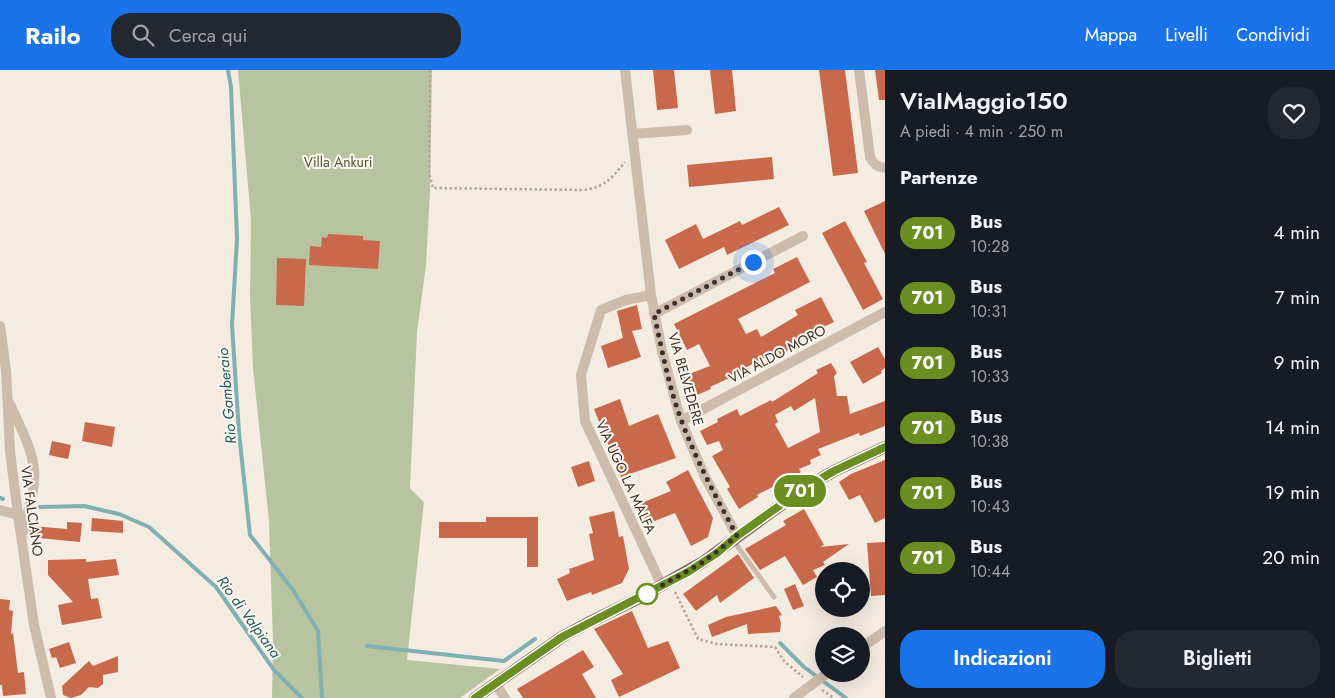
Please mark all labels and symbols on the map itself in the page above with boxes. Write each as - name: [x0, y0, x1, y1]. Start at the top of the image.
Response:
- park label: Villa Ankuri: [304, 152, 372, 172]
- your location: [741, 250, 766, 275]
- street label: VIA ALDO MORO: [725, 320, 829, 388]
- street label: VIA BELVEDERE: [663, 330, 709, 428]
- water label: Rio Gamberaio: [212, 347, 242, 445]
- street label: VIA UGO LA MALFA: [591, 417, 661, 538]
- street label: VIA FALCIANO: [16, 464, 48, 558]
- line badge: 701: [771, 475, 829, 507]
- water label: Rio di Valpiana: [212, 571, 287, 663]
- unlabelled marker: [636, 583, 658, 605]

